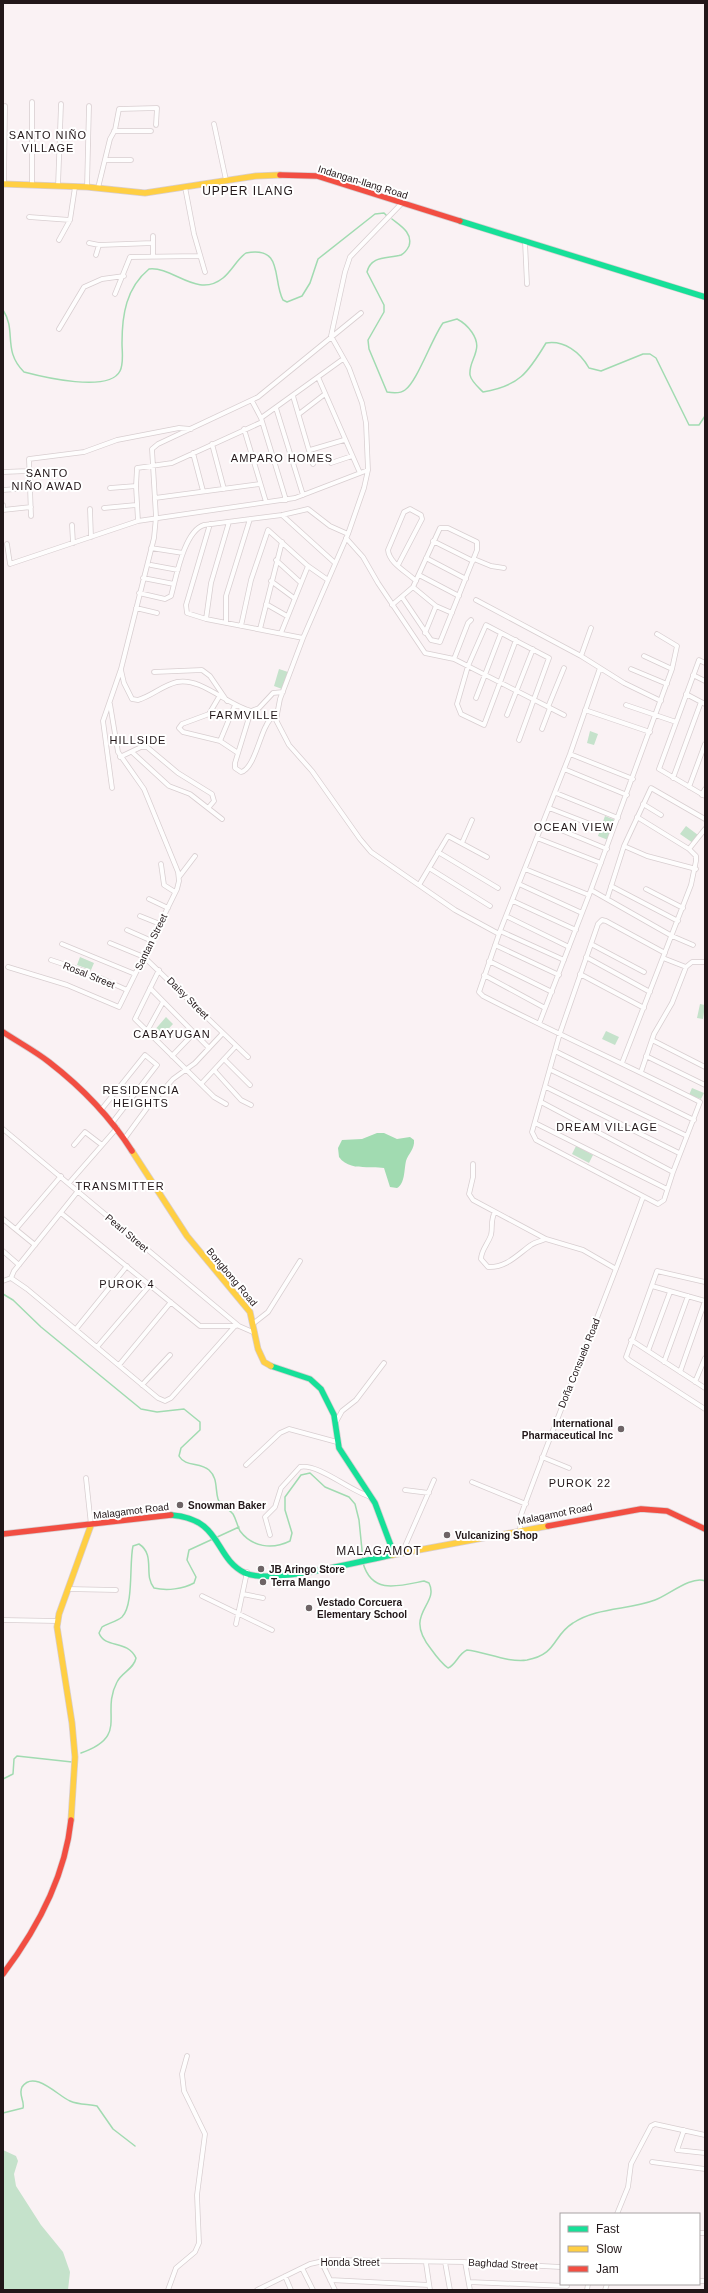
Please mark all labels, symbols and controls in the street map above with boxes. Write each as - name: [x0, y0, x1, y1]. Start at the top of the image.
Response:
- district label: SANTO NIÑO VILLAGE: [9, 129, 87, 154]
- street label: Indangan-Ilang Road: [317, 163, 409, 201]
- district label: UPPER ILANG: [202, 184, 294, 198]
- district label: AMPARO HOMES: [231, 452, 333, 464]
- district label: SANTO NIÑO AWAD: [11, 467, 83, 492]
- district label: FARMVILLE: [209, 709, 279, 721]
- district label: HILLSIDE: [110, 734, 166, 746]
- district label: OCEAN VIEW: [534, 821, 614, 833]
- street label: Santan Street: [133, 912, 169, 972]
- street label: Rosal Street: [61, 960, 117, 990]
- street label: Daisy Street: [165, 975, 211, 1021]
- district label: CABAYUGAN: [133, 1028, 211, 1040]
- district label: RESIDENCIA HEIGHTS: [102, 1084, 180, 1109]
- district label: DREAM VILLAGE: [556, 1121, 658, 1133]
- district label: TRANSMITTER: [75, 1180, 165, 1192]
- street label: Pearl Street: [103, 1212, 151, 1254]
- street label: Bongbong Road: [205, 1246, 259, 1308]
- district label: PUROK 4: [99, 1278, 155, 1290]
- street label: Doña Consuelo Road: [556, 1317, 602, 1409]
- place label: International Pharmaceutical Inc: [522, 1418, 613, 1441]
- marker: International Pharmaceutical Inc: [616, 1424, 626, 1434]
- district label: PUROK 22: [549, 1477, 611, 1489]
- marker: Snowman Baker: [175, 1500, 185, 1510]
- place label: Snowman Baker: [188, 1500, 266, 1511]
- street label: Malagamot Road: [93, 1501, 169, 1521]
- street label: Malagamot Road: [517, 1501, 593, 1527]
- marker: Vulcanizing Shop: [442, 1530, 452, 1540]
- place label: Vulcanizing Shop: [455, 1530, 538, 1541]
- district label: MALAGAMOT: [336, 1544, 422, 1558]
- marker: JB Aringo Store: [256, 1564, 266, 1574]
- place label: JB Aringo Store: [269, 1564, 345, 1575]
- marker: Terra Mango: [258, 1577, 268, 1587]
- place label: Terra Mango: [271, 1577, 330, 1588]
- place label: Vestado Corcuera Elementary School: [317, 1597, 407, 1620]
- marker: Vestado Corcuera Elementary School: [304, 1603, 314, 1613]
- legend: [560, 2213, 700, 2285]
- text: Fast: [596, 2222, 620, 2236]
- text: Slow: [596, 2242, 622, 2256]
- street label: Honda Street: [321, 2257, 380, 2268]
- street label: Baghdad Street: [468, 2257, 538, 2271]
- text: Jam: [596, 2262, 619, 2276]

